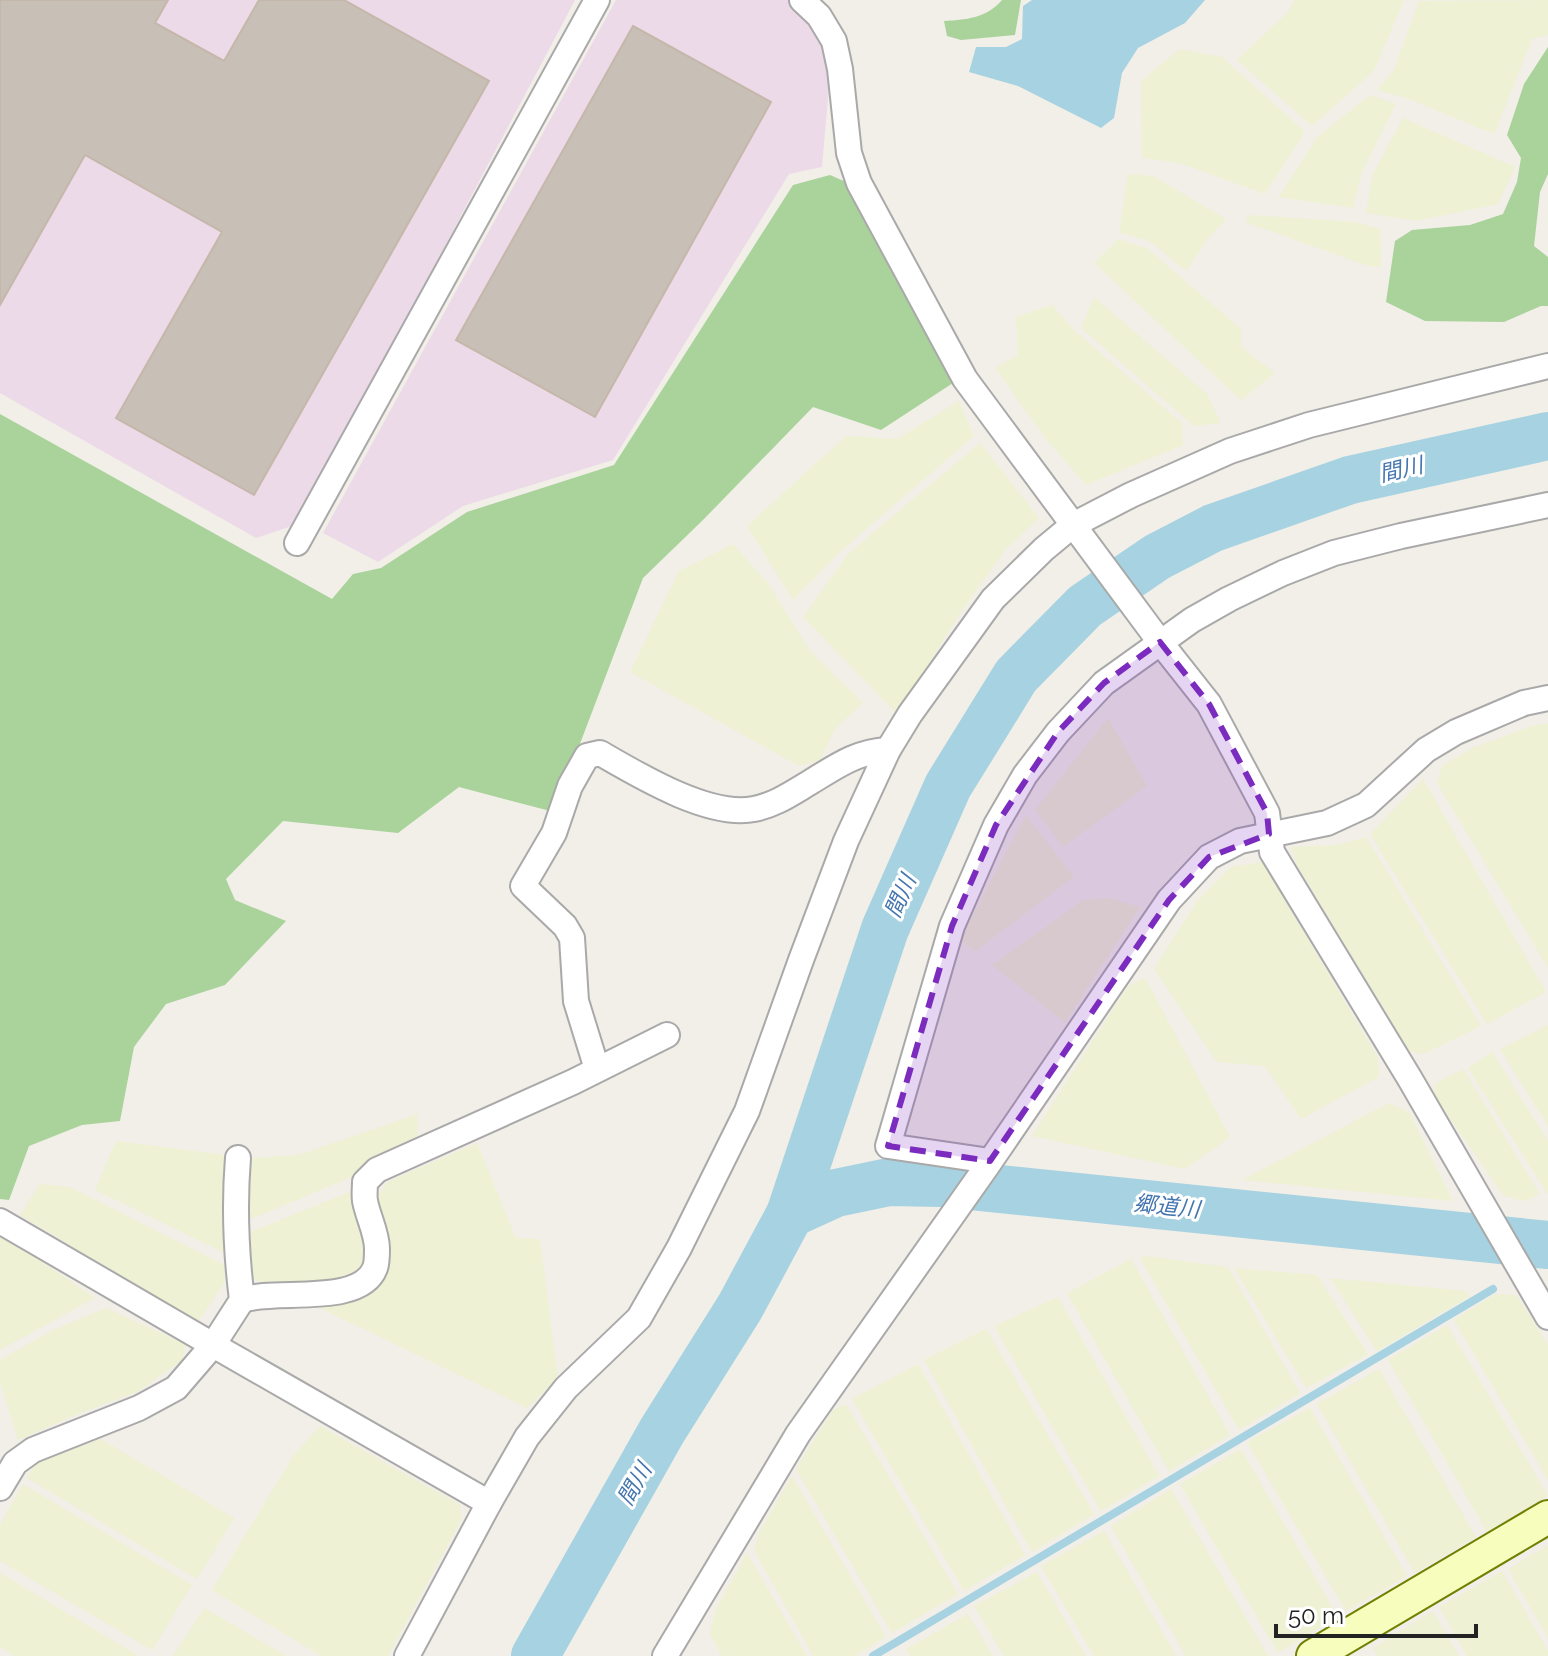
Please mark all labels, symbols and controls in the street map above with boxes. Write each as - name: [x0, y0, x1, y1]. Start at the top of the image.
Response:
- water label: 間川: [1377, 451, 1427, 487]
- water label: 間川: [879, 869, 922, 921]
- water label: 郷道川: [1133, 1190, 1203, 1223]
- water label: 間川: [612, 1457, 657, 1510]
- scale bar: [1276, 1588, 1476, 1638]
- text: 50 m: [1288, 1601, 1344, 1630]

